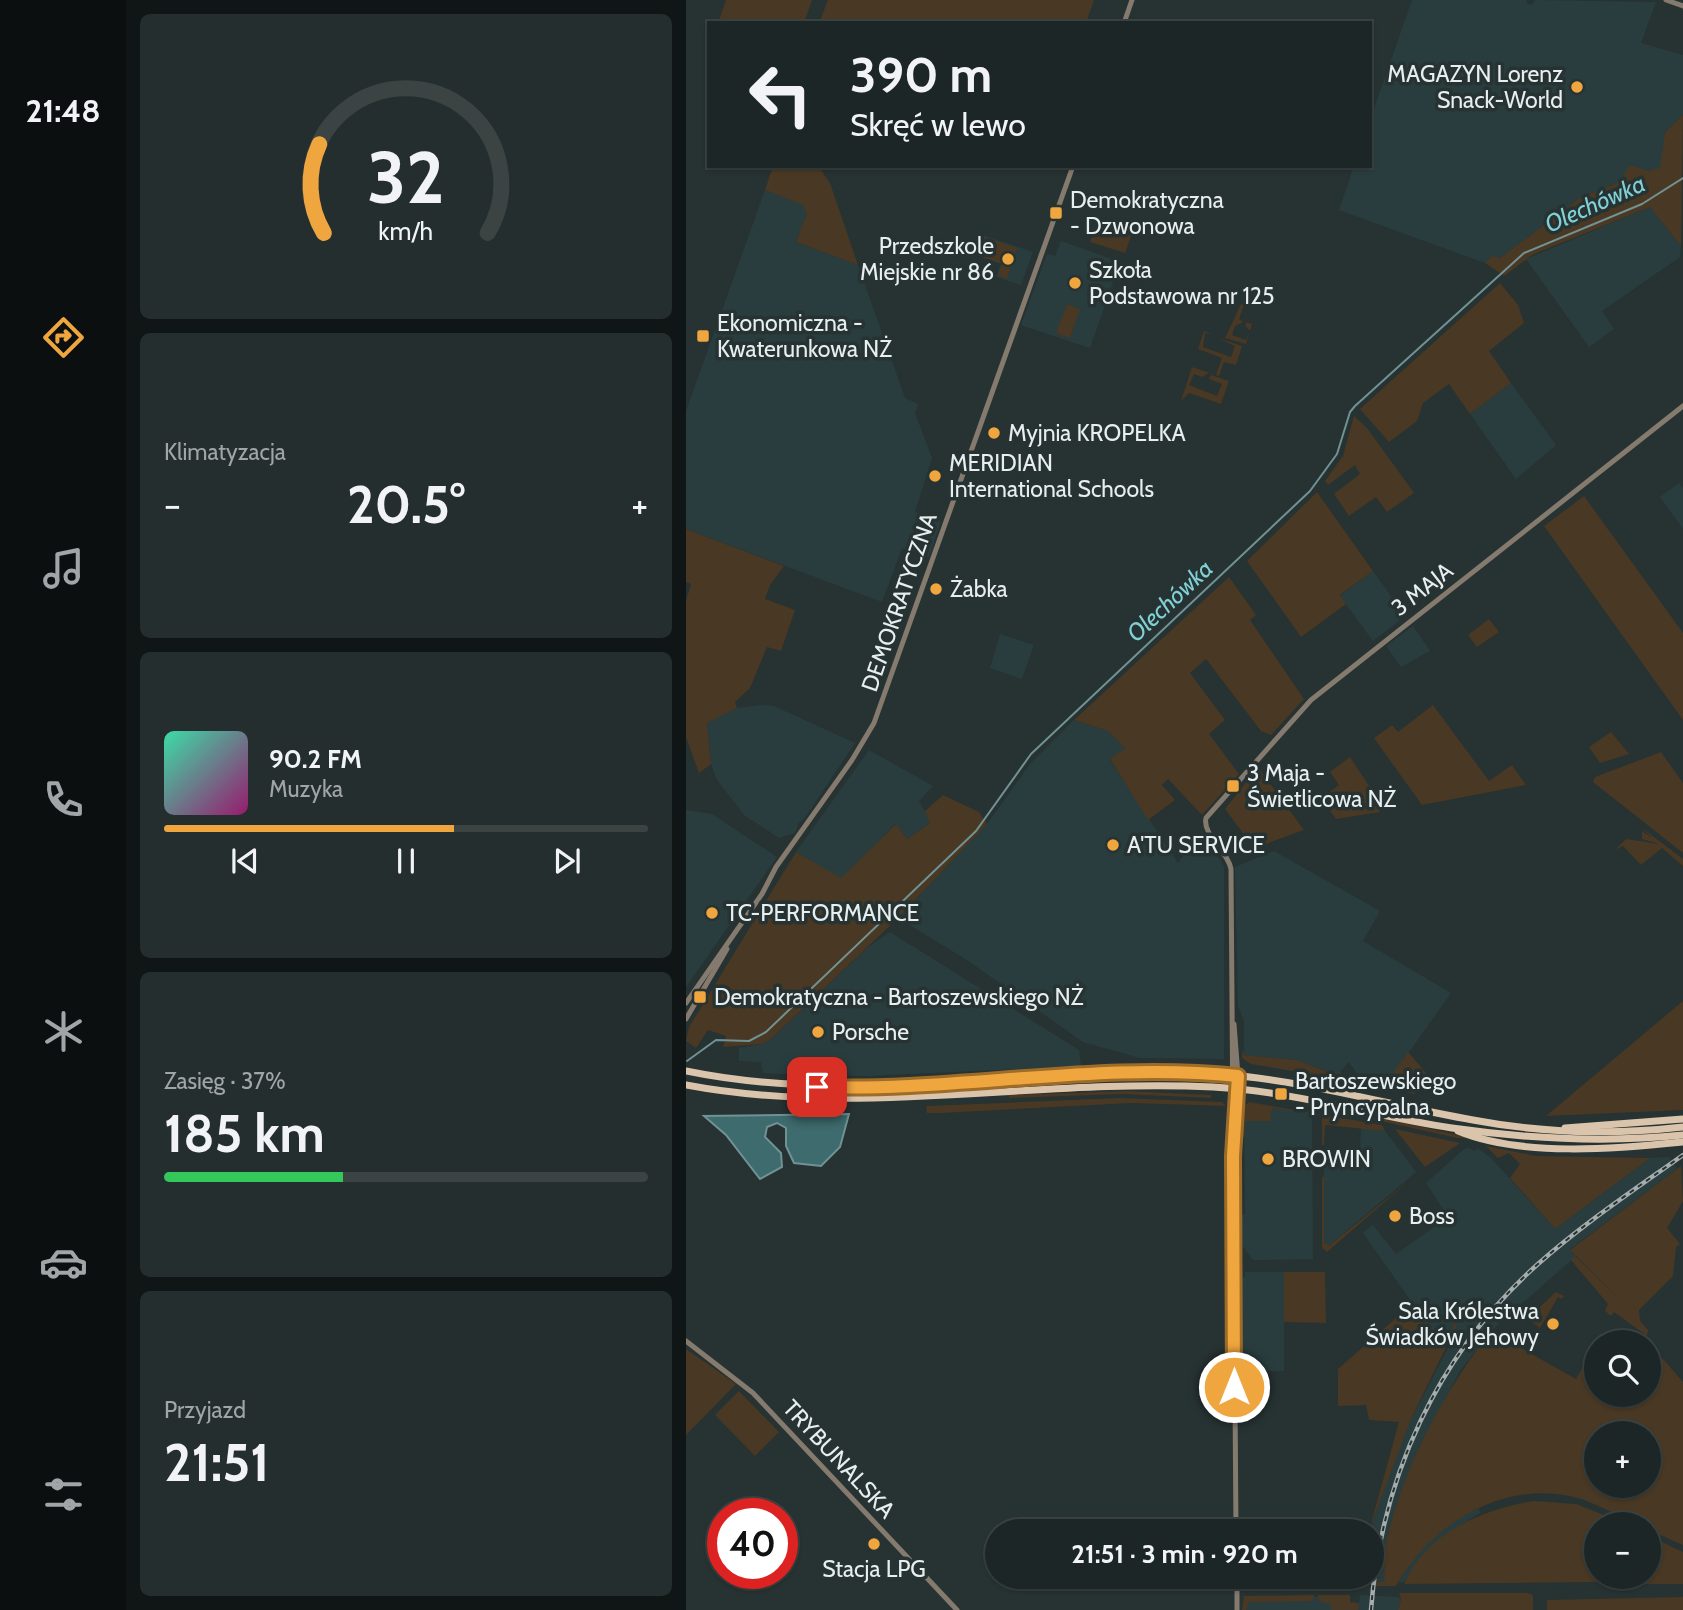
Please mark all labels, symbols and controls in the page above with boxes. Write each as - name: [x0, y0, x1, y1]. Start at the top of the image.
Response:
- text: 390 m: [850, 45, 992, 104]
- icon: left: [735, 49, 826, 140]
- place label: MAGAZYN Lorenz Snack-World: [1387, 60, 1563, 114]
- marker: MAGAZYN Lorenz Snack-World: [1569, 79, 1585, 95]
- text: 21:48: [25, 91, 101, 130]
- text: Skręć w lewo: [850, 105, 1026, 144]
- text: 32: [367, 133, 445, 221]
- water label: Olechówka: [1540, 169, 1650, 239]
- place label: Demokratyczna - Dzwonowa: [1070, 186, 1224, 240]
- marker: Demokratyczna - Dzwonowa: [1048, 205, 1064, 221]
- text: km/h: [379, 215, 433, 245]
- place label: Przedszkole Miejskie nr 86: [860, 232, 994, 286]
- marker: Przedszkole Miejskie nr 86: [1000, 251, 1016, 267]
- place label: Szkoła Podstawowa nr 125: [1089, 256, 1274, 310]
- marker: Szkoła Podstawowa nr 125: [1067, 275, 1083, 291]
- place label: Ekonomiczna - Kwaterunkowa NŻ: [717, 309, 892, 363]
- icon: directions: [39, 313, 88, 362]
- marker: Ekonomiczna - Kwaterunkowa NŻ: [695, 328, 711, 344]
- place label: Myjnia KROPELKA: [1008, 419, 1186, 447]
- marker: Myjnia KROPELKA: [986, 425, 1002, 441]
- text: Klimatyzacja: [164, 438, 286, 466]
- place label: MERIDIAN International Schools: [949, 449, 1154, 503]
- marker: MERIDIAN International Schools: [927, 468, 943, 484]
- text: 20.5°: [347, 473, 465, 536]
- text: −: [164, 481, 181, 528]
- text: +: [631, 481, 648, 528]
- street label: DEMOKRATYCZNA: [855, 509, 943, 695]
- icon: music: [39, 544, 88, 593]
- water label: Olechówka: [1121, 554, 1219, 648]
- street label: 3 MAJA: [1386, 556, 1458, 622]
- place label: Żabka: [950, 575, 1008, 603]
- marker: Żabka: [928, 581, 944, 597]
- text: 90.2 FM: [269, 743, 362, 775]
- place label: 3 Maja - Świetlicowa NŻ: [1247, 759, 1397, 813]
- icon: phone: [39, 775, 88, 824]
- text: Muzyka: [269, 775, 343, 803]
- marker: 3 Maja - Świetlicowa NŻ: [1225, 778, 1241, 794]
- place label: A'TU SERVICE: [1127, 831, 1265, 859]
- marker: A'TU SERVICE: [1105, 837, 1121, 853]
- icon: previous: [226, 842, 264, 880]
- icon: pause: [387, 842, 425, 880]
- icon: next: [548, 842, 586, 880]
- place label: TC-PERFORMANCE: [726, 899, 919, 927]
- marker: TC-PERFORMANCE: [704, 905, 720, 921]
- place label: Demokratyczna - Bartoszewskiego NŻ: [714, 983, 1084, 1011]
- marker: Demokratyczna - Bartoszewskiego NŻ: [692, 989, 708, 1005]
- icon: climate: [39, 1007, 88, 1056]
- place label: Porsche: [832, 1018, 909, 1046]
- marker: Porsche: [810, 1024, 826, 1040]
- pin: [787, 1057, 847, 1117]
- text: Zasięg · 37%: [164, 1067, 286, 1095]
- place label: Bartoszewskiego - Pryncypalna: [1295, 1067, 1456, 1121]
- icon: arrive: [798, 1068, 836, 1106]
- marker: Bartoszewskiego - Pryncypalna: [1273, 1086, 1289, 1102]
- text: 185 km: [164, 1102, 325, 1165]
- place label: BROWIN: [1282, 1145, 1371, 1173]
- marker: BROWIN: [1260, 1151, 1276, 1167]
- place label: Boss: [1409, 1202, 1454, 1230]
- marker: Boss: [1387, 1208, 1403, 1224]
- icon: car: [39, 1238, 88, 1287]
- place label: Sala Królestwa Świadków Jehowy: [1365, 1297, 1539, 1351]
- marker: Sala Królestwa Świadków Jehowy: [1545, 1316, 1561, 1332]
- map controls: [1584, 1330, 1661, 1589]
- button: search: [1584, 1330, 1661, 1407]
- position arrow: [1197, 1350, 1271, 1424]
- street label: TRYBUNALSKA: [777, 1394, 901, 1524]
- text: Przyjazd: [164, 1396, 246, 1424]
- button: +: [1584, 1421, 1661, 1498]
- text: 21:51: [164, 1431, 269, 1494]
- icon: filters: [39, 1470, 88, 1519]
- speed limit sign: 40: [707, 1498, 798, 1589]
- button: −: [1584, 1512, 1661, 1589]
- marker: Stacja LPG: [866, 1536, 882, 1552]
- text: 21:51 · 3 min · 920 m: [1071, 1538, 1298, 1570]
- place label: Stacja LPG: [822, 1555, 926, 1583]

